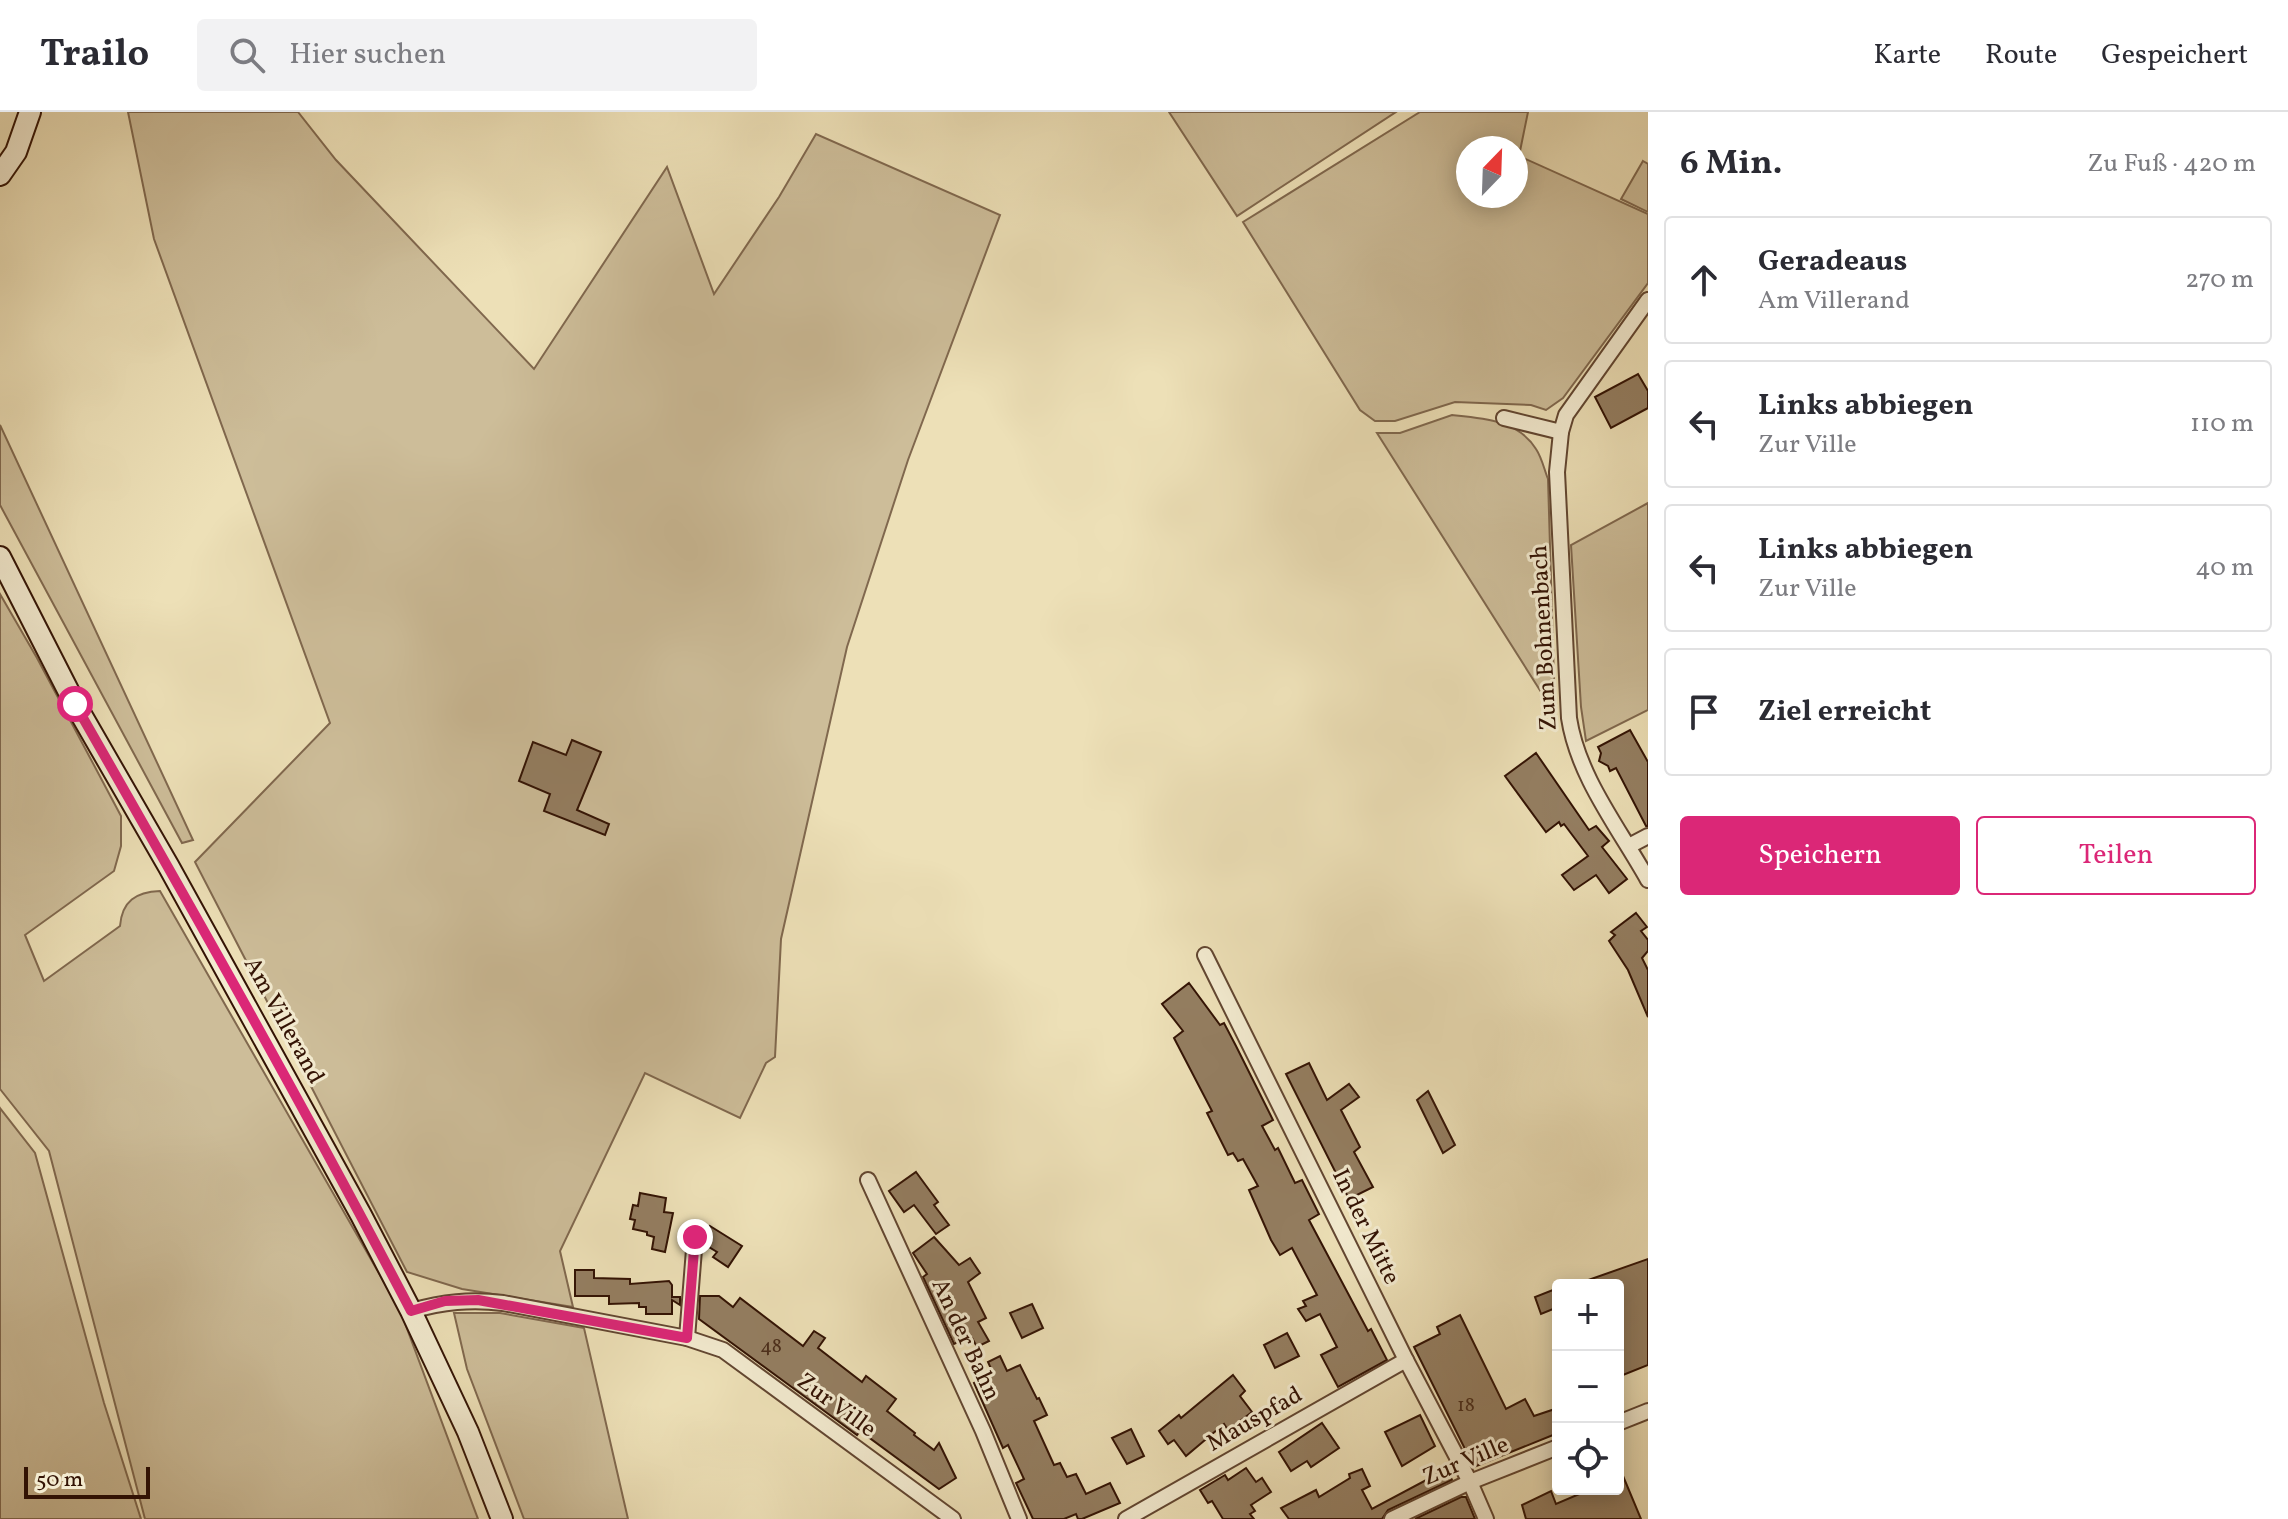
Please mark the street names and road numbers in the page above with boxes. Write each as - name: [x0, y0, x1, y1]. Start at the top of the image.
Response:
- street label: Zum Bohnenbach: [1523, 544, 1567, 732]
- street label: Am Villerand: [234, 951, 332, 1091]
- street label: In der Mitte: [1322, 1163, 1408, 1291]
- street label: An der Bahn: [922, 1273, 1008, 1407]
- street label: Zur Ville: [789, 1365, 883, 1447]
- street label: Mauspfad: [1201, 1379, 1309, 1461]
- street label: Zur Ville: [1417, 1429, 1515, 1495]

